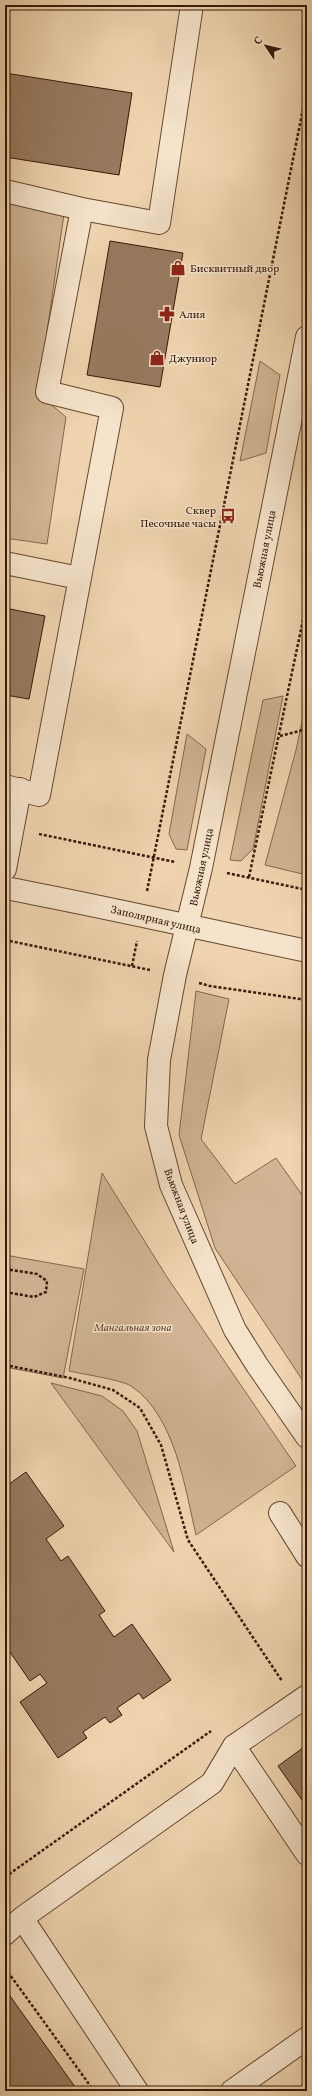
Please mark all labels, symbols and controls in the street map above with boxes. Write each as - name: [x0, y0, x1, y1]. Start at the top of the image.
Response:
- north arrow: [246, 26, 286, 66]
- text: С: [251, 34, 267, 48]
- shop icon: Бисквитный двор: [169, 259, 187, 277]
- place label: Бисквитный двор: [190, 262, 279, 277]
- pharmacy icon: Алия: [158, 305, 176, 323]
- place label: Алия: [179, 308, 205, 323]
- shop icon: Джуниор: [148, 349, 166, 367]
- place label: Джуниор: [169, 352, 217, 367]
- place label: Сквер Песочные часы: [140, 504, 216, 532]
- bus stop icon: Сквер Песочные часы: [219, 507, 237, 525]
- street label: Вьюжная улица: [251, 508, 281, 590]
- street label: Вьюжная улица: [187, 826, 218, 908]
- street label: Заполярная улица: [109, 903, 203, 938]
- street label: Вьюжная улица: [159, 1167, 202, 1247]
- park label: Мангальная зона: [93, 1321, 172, 1336]

